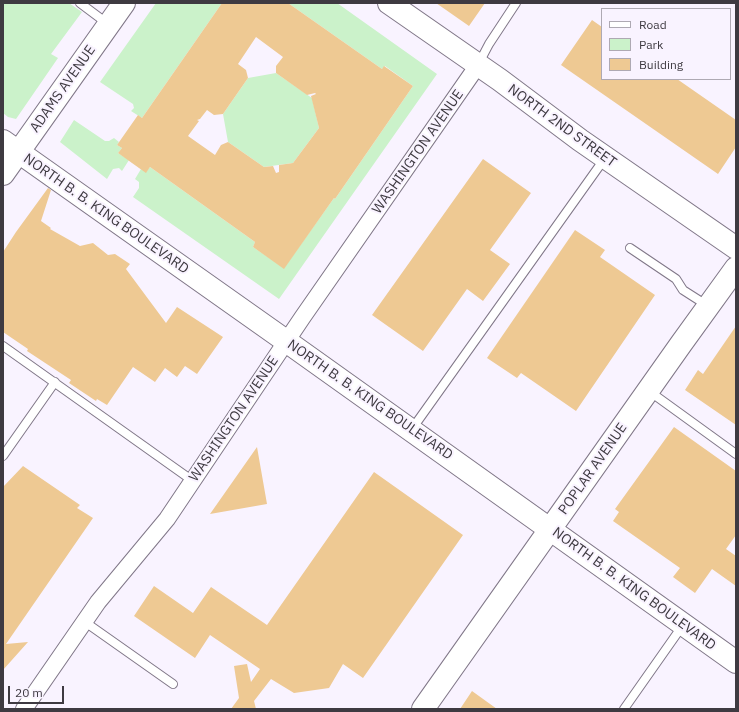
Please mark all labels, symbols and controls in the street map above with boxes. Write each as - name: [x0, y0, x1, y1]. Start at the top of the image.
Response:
- legend: [601, 8, 731, 80]
- text: Road: [639, 17, 667, 32]
- text: Park: [639, 37, 663, 52]
- street label: ADAMS AVENUE: [27, 42, 99, 136]
- text: Building: [639, 57, 683, 72]
- street label: NORTH 2ND STREET: [505, 81, 619, 171]
- street label: WASHINGTON AVENUE: [369, 87, 467, 217]
- street label: NORTH B. B. KING BOULEVARD: [20, 150, 192, 278]
- street label: NORTH B. B. KING BOULEVARD: [284, 336, 456, 464]
- street label: WASHINGTON AVENUE: [186, 353, 282, 485]
- street label: POPLAR AVENUE: [555, 420, 631, 518]
- street label: NORTH B. B. KING BOULEVARD: [549, 524, 719, 654]
- scale bar: [10, 678, 66, 704]
- text: 20 m: [15, 685, 43, 700]

